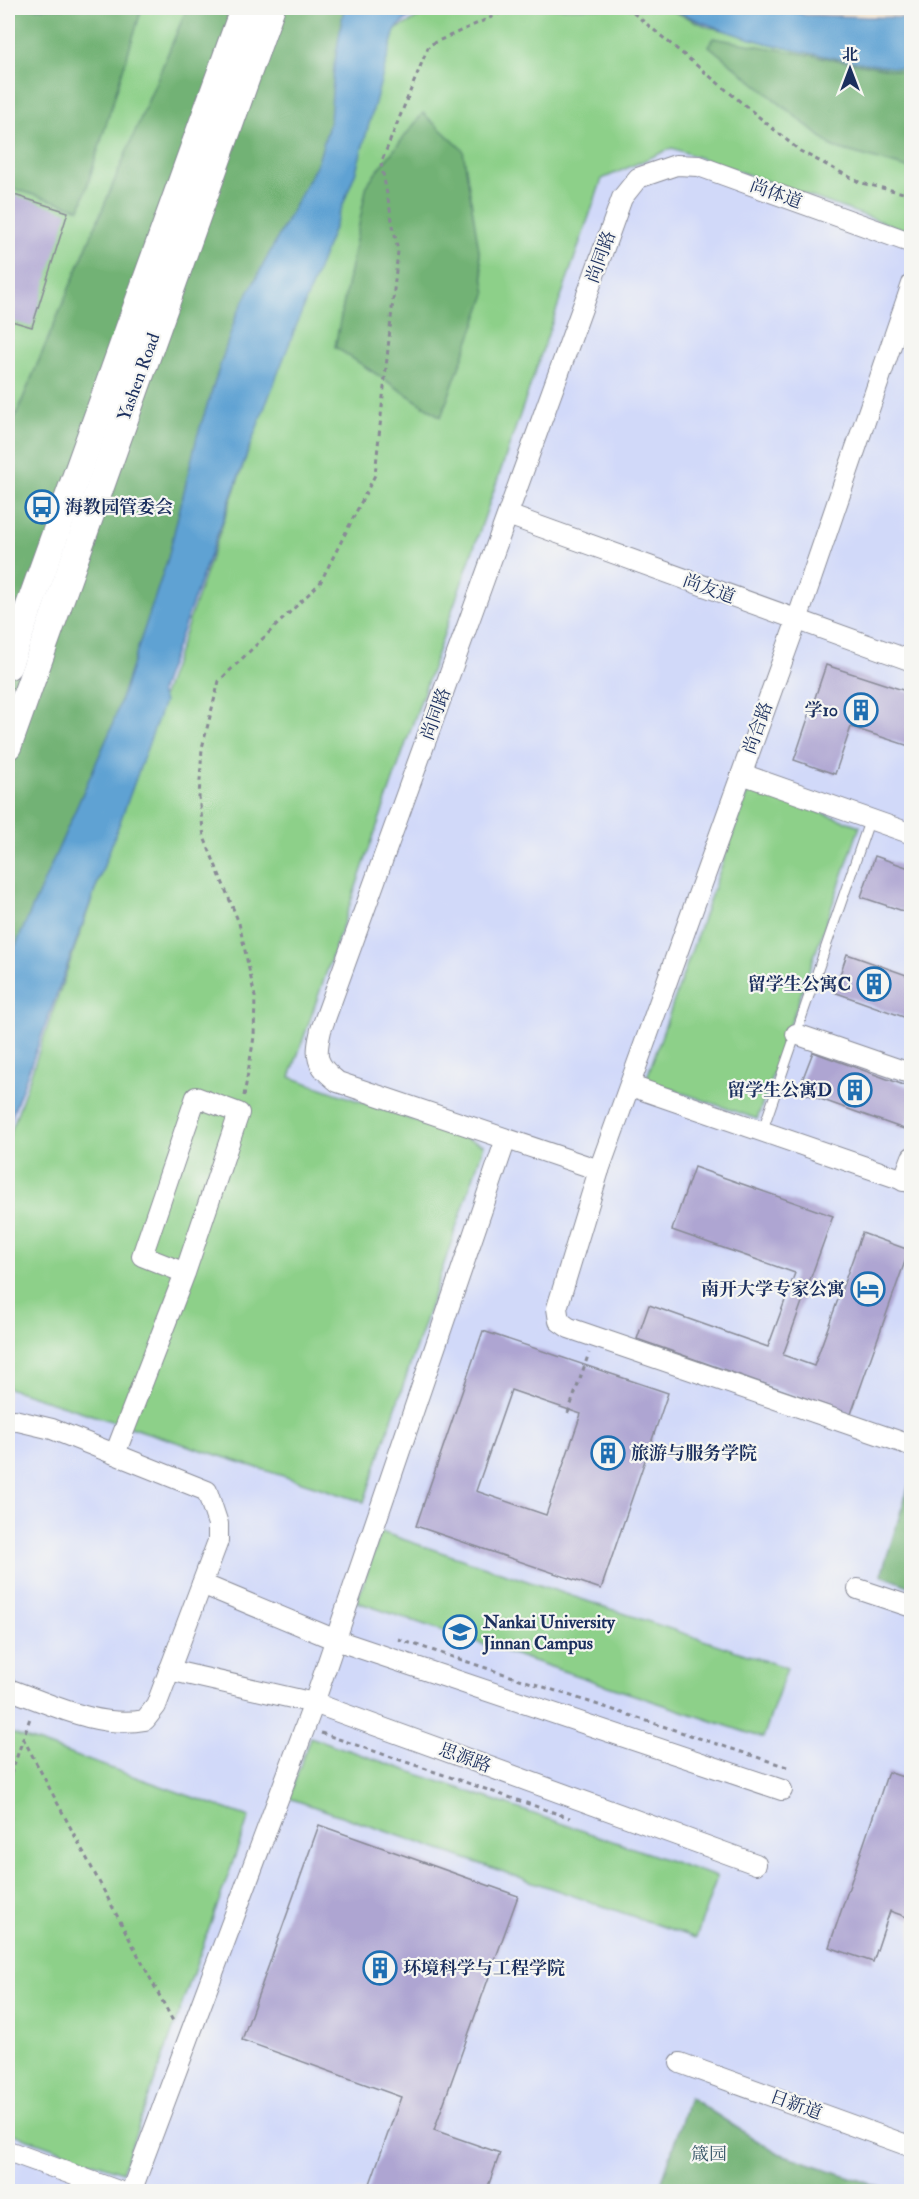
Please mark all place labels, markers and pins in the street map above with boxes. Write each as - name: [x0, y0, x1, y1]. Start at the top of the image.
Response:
- bus stop icon: 海教园管委会: [24, 489, 60, 525]
- place label: 海教园管委会: [65, 496, 173, 519]
- building icon: 学10: [843, 692, 879, 728]
- place label: 学10: [804, 699, 838, 722]
- building icon: 留学生公寓C: [856, 966, 892, 1002]
- place label: 留学生公寓C: [748, 973, 851, 996]
- building icon: 留学生公寓D: [837, 1072, 873, 1108]
- place label: 留学生公寓D: [727, 1079, 832, 1102]
- hotel icon: 南开大学专家公寓: [850, 1271, 886, 1307]
- place label: 南开大学专家公寓: [701, 1278, 845, 1301]
- building icon: 旅游与服务学院: [590, 1435, 626, 1471]
- place label: 旅游与服务学院: [631, 1442, 757, 1465]
- place label: Nankai University Jinnan Campus: [482, 1611, 616, 1655]
- school or university icon: Nankai University Jinnan Campus: [442, 1614, 478, 1650]
- building icon: 环境科学与工程学院: [362, 1950, 398, 1986]
- place label: 环境科学与工程学院: [403, 1957, 565, 1980]

